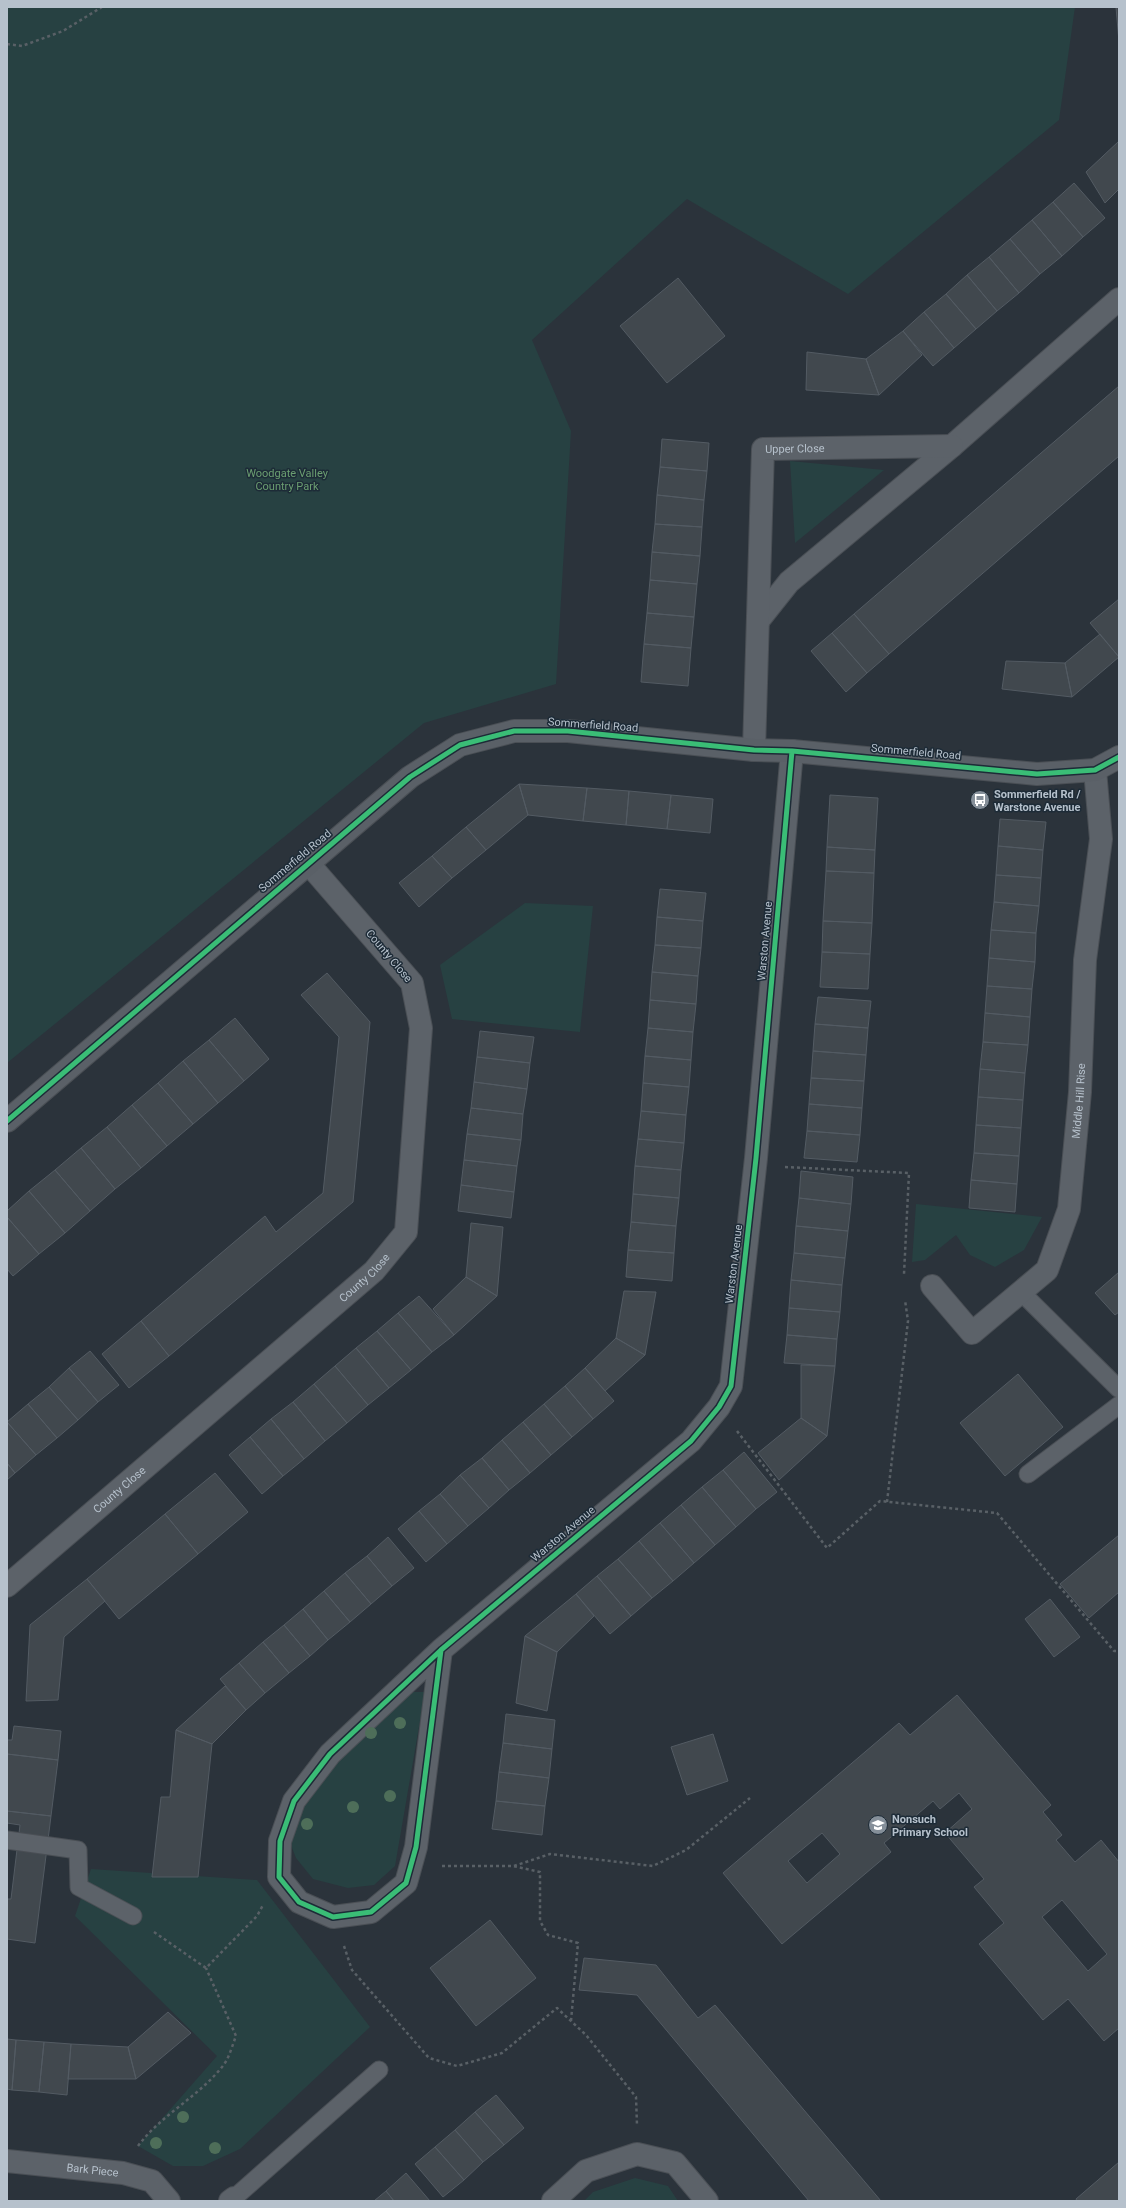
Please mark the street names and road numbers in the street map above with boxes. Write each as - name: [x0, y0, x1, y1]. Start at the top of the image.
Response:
- street label: Upper Close: [765, 442, 825, 455]
- street label: Sommerfield Road: [547, 715, 639, 735]
- street label: Sommerfield Road: [870, 742, 962, 762]
- street label: Sommerfield Road: [256, 827, 334, 895]
- street label: Warston Avenue: [755, 901, 775, 981]
- street label: County Close: [363, 927, 415, 985]
- street label: Middle Hill Rise: [1069, 1063, 1088, 1139]
- street label: Warston Avenue: [723, 1224, 745, 1304]
- street label: County Close: [336, 1251, 392, 1305]
- street label: County Close: [90, 1463, 148, 1516]
- street label: Warston Avenue: [528, 1503, 598, 1565]
- street label: Bark Piece: [66, 2161, 119, 2179]

